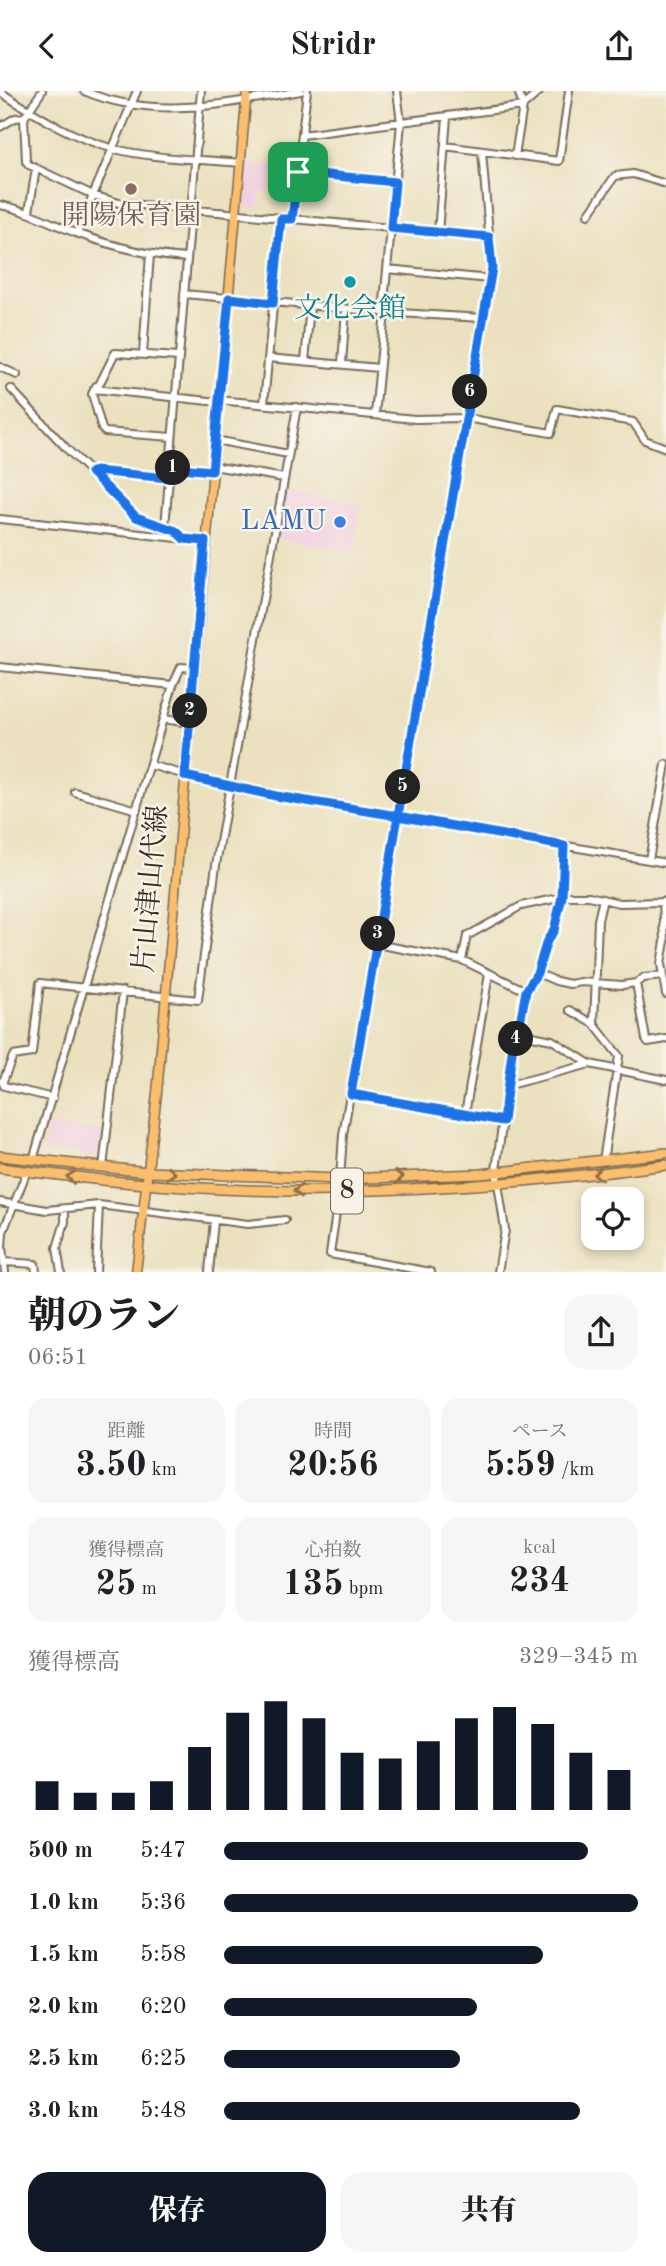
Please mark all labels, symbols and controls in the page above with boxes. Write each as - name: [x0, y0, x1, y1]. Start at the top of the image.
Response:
- icon: back: [28, 27, 66, 65]
- icon: share: [600, 27, 638, 65]
- text: Stridr: [290, 30, 376, 62]
- pin: [268, 142, 328, 202]
- icon: arrive: [279, 153, 317, 191]
- marker: 開陽保育園: [123, 181, 139, 197]
- place label: 開陽保育園: [61, 200, 201, 231]
- marker: 文化会館: [342, 274, 358, 290]
- place label: 文化会館: [294, 293, 406, 324]
- pin: 6: [452, 375, 488, 409]
- text: 6: [464, 382, 475, 401]
- pin: 1: [156, 451, 190, 485]
- text: 1: [167, 458, 178, 477]
- place label: LAMU: [241, 508, 326, 536]
- marker: LAMU: [332, 514, 348, 530]
- pin: 2: [172, 693, 208, 729]
- text: 2: [184, 701, 195, 720]
- pin: 5: [386, 769, 420, 805]
- text: 5: [397, 777, 408, 796]
- street label: 片山津山代線: [128, 804, 173, 974]
- pin: 3: [360, 917, 396, 951]
- text: 3: [372, 924, 383, 943]
- pin: 4: [498, 1021, 534, 1056]
- text: 4: [510, 1029, 521, 1048]
- one-way arrow: [166, 1166, 177, 1181]
- one-way arrow: [593, 1166, 604, 1181]
- one-way arrow: [65, 1169, 77, 1184]
- road number: 8: [331, 1169, 363, 1213]
- one-way arrow: [394, 1170, 405, 1185]
- one-way arrow: [292, 1183, 303, 1199]
- map controls: [581, 1187, 644, 1250]
- button: locate: [581, 1187, 644, 1250]
- button: share: [564, 1295, 638, 1369]
- text: 朝のラン: [28, 1299, 180, 1337]
- text: 06:51: [28, 1346, 88, 1369]
- text: 距離: [107, 1423, 145, 1442]
- text: 時間: [314, 1423, 352, 1442]
- text: ペース: [512, 1423, 568, 1442]
- text: 3.50: [76, 1448, 147, 1483]
- text: 20:56: [287, 1448, 379, 1483]
- text: 5:59: [485, 1448, 556, 1483]
- text: km: [147, 1461, 177, 1480]
- text: /km: [556, 1461, 594, 1480]
- text: kcal: [523, 1539, 556, 1558]
- text: 獲得標高: [88, 1542, 164, 1561]
- text: 心拍数: [304, 1542, 362, 1561]
- text: 234: [509, 1564, 570, 1599]
- text: 25: [96, 1567, 136, 1602]
- text: 135: [283, 1567, 343, 1602]
- text: m: [136, 1580, 157, 1599]
- text: bpm: [343, 1580, 383, 1599]
- text: 329–345 m: [519, 1645, 638, 1668]
- text: 獲得標高: [28, 1651, 120, 1674]
- text: 500 m: [28, 1839, 93, 1862]
- text: 5:47: [140, 1839, 186, 1862]
- text: 1.0 km: [28, 1891, 99, 1914]
- text: 5:36: [140, 1891, 186, 1914]
- text: 1.5 km: [28, 1943, 99, 1966]
- text: 5:58: [140, 1943, 186, 1966]
- text: 2.0 km: [28, 1995, 99, 2018]
- text: 6:20: [140, 1995, 186, 2018]
- text: 2.5 km: [28, 2047, 99, 2070]
- text: 6:25: [140, 2047, 186, 2070]
- text: 3.0 km: [28, 2099, 99, 2122]
- text: 5:48: [140, 2099, 186, 2122]
- button: 保存: [28, 2172, 326, 2252]
- button: 共有: [340, 2172, 638, 2252]

